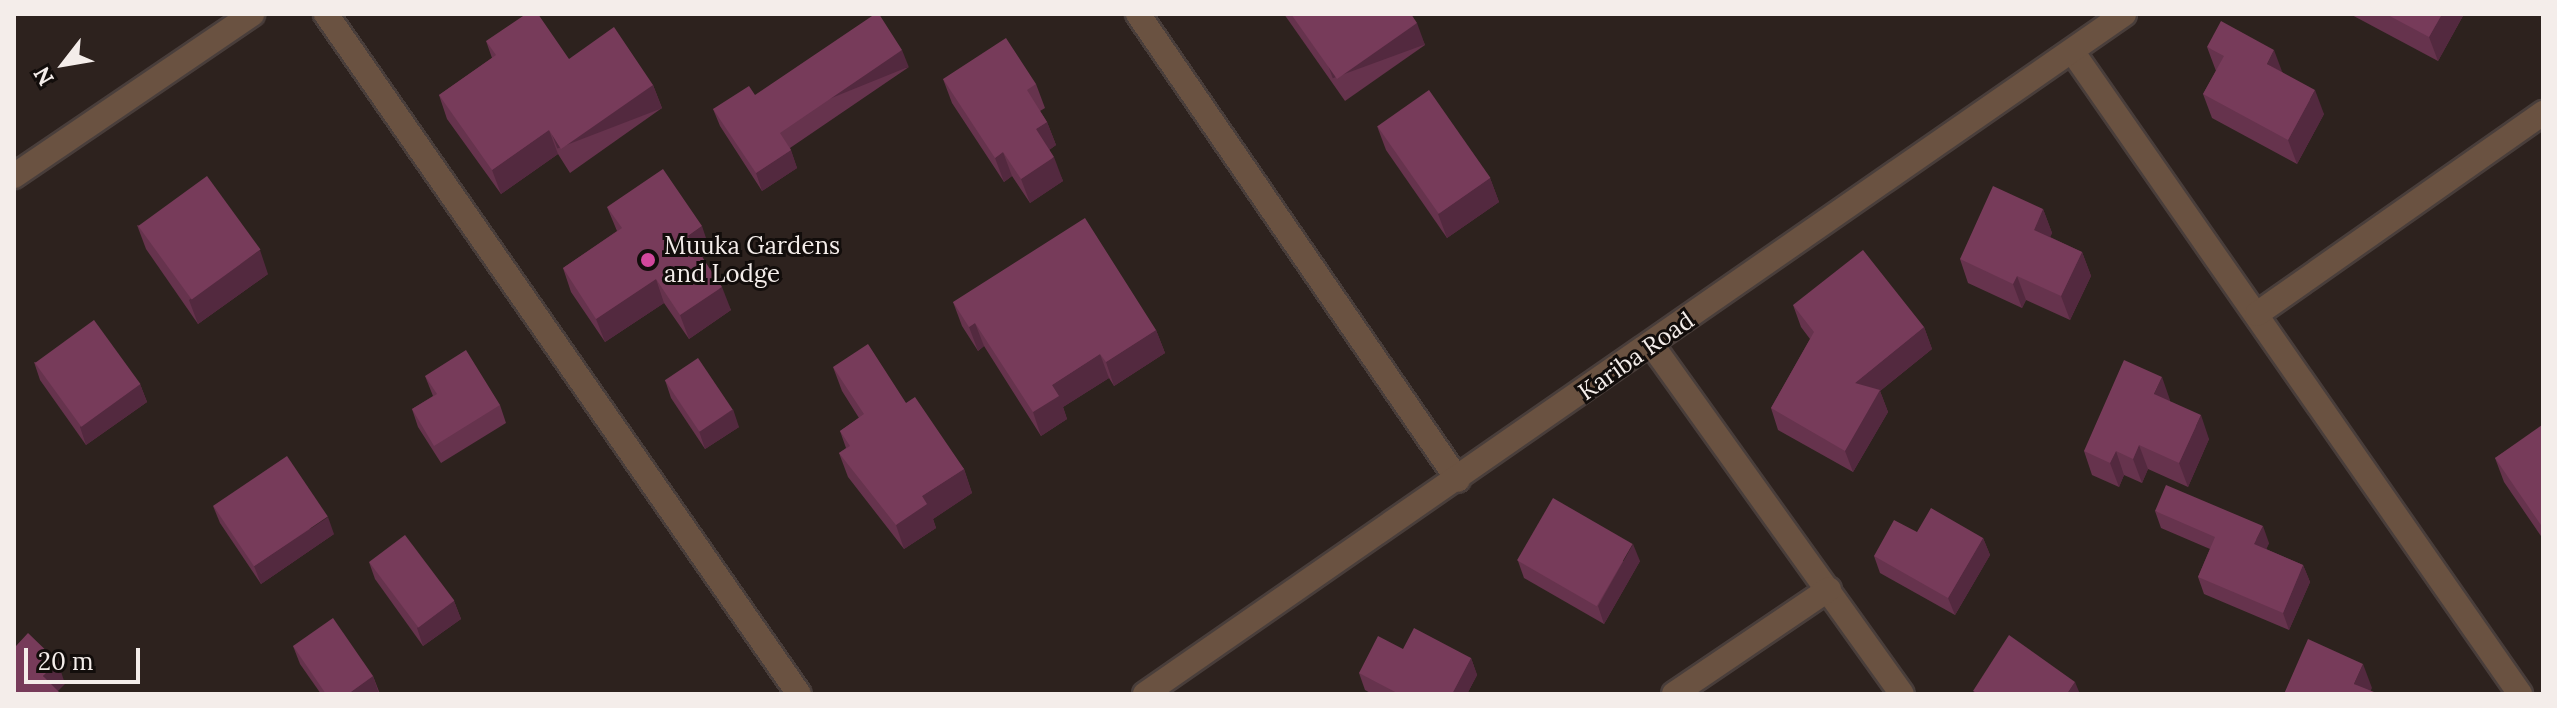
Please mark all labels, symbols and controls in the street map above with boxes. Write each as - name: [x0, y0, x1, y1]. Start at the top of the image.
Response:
- north arrow: [24, 24, 104, 104]
- text: N: [27, 62, 60, 91]
- place label: Muuka Gardens and Lodge: [664, 232, 840, 288]
- marker: Muuka Gardens and Lodge: [639, 251, 657, 269]
- street label: Kariba Road: [1573, 306, 1699, 406]
- scale bar: [28, 632, 144, 682]
- text: 20 m: [38, 646, 94, 677]

